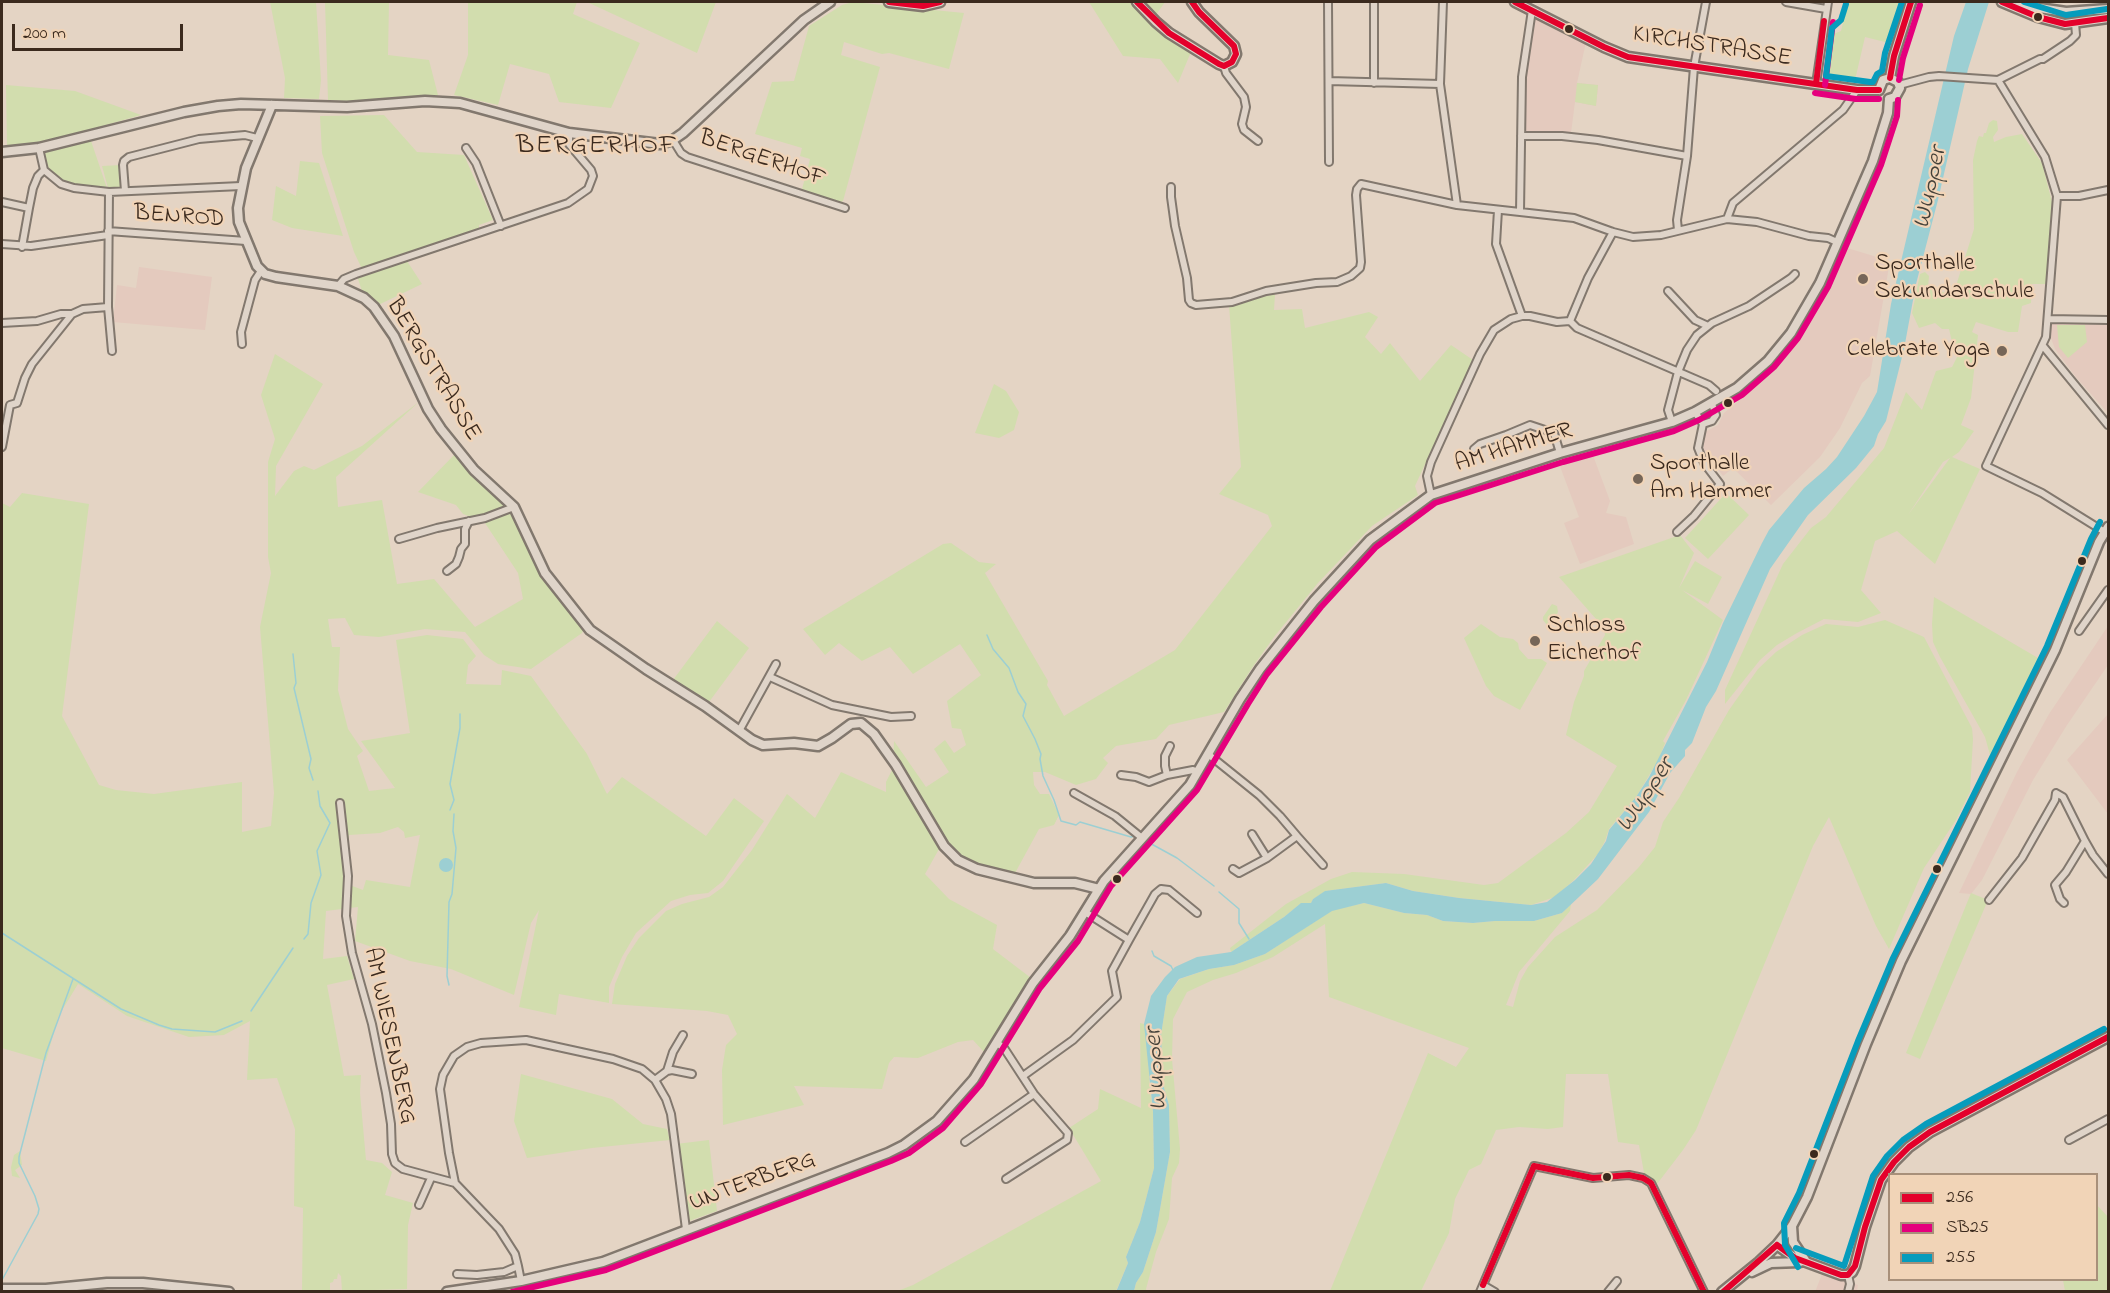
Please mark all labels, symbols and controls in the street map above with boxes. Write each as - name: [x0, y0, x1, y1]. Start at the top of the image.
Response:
- unlabelled marker: [2032, 11, 2044, 23]
- scale bar: [15, 12, 186, 50]
- text: 200 m: [23, 21, 66, 47]
- street label: KIRCHSTRASSE: [1630, 21, 1794, 75]
- unlabelled marker: [1563, 23, 1575, 35]
- street label: BERGERHOF: [695, 125, 829, 195]
- district label: BERGERHOF: [516, 132, 678, 164]
- water label: Wupper: [1908, 144, 1956, 232]
- street label: BENROD: [133, 200, 225, 236]
- place label: Sporthalle Sekundarschule: [1875, 251, 2034, 307]
- marker: Sporthalle Sekundarschule: [1856, 272, 1870, 286]
- street label: BERGSTRASSE: [378, 293, 486, 447]
- place label: Celebrate Yoga: [1847, 337, 1990, 365]
- marker: Celebrate Yoga: [1995, 344, 2009, 358]
- unlabelled marker: [1722, 397, 1734, 409]
- street label: AM HAMMER: [1452, 418, 1576, 480]
- place label: Sporthalle Am Hammer: [1650, 451, 1772, 507]
- marker: Sporthalle Am Hammer: [1631, 472, 1645, 486]
- unlabelled marker: [2076, 555, 2088, 567]
- place label: Schloss Eicherhof: [1547, 613, 1641, 669]
- marker: Schloss Eicherhof: [1528, 634, 1542, 648]
- water label: Wupper: [1611, 753, 1683, 839]
- unlabelled marker: [1931, 863, 1943, 875]
- unlabelled marker: [1111, 873, 1123, 885]
- street label: AM WIESENBERG: [355, 945, 421, 1127]
- water label: Wupper: [1140, 1027, 1176, 1111]
- street label: UNTERBERG: [686, 1147, 820, 1219]
- unlabelled marker: [1808, 1148, 1820, 1160]
- unlabelled marker: [1601, 1171, 1613, 1183]
- legend: [1888, 1173, 2098, 1281]
- text: 256: [1946, 1185, 1973, 1211]
- text: SB25: [1946, 1215, 1989, 1241]
- text: 255: [1946, 1245, 1976, 1271]

